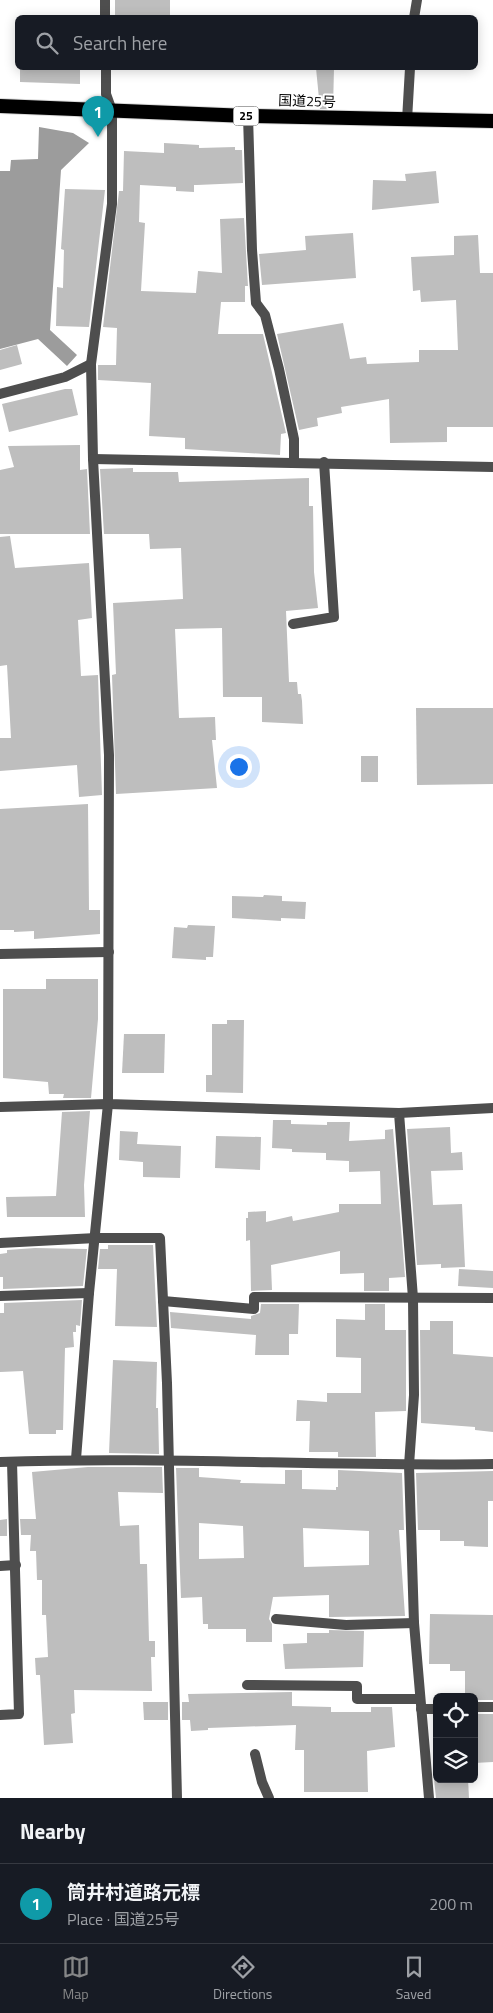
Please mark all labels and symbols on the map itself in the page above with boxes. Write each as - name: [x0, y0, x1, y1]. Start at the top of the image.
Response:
- street label: 国道25号: [278, 89, 336, 112]
- pin: 1: [82, 96, 114, 137]
- road number: 25: [234, 106, 258, 125]
- your location: [226, 754, 252, 780]

